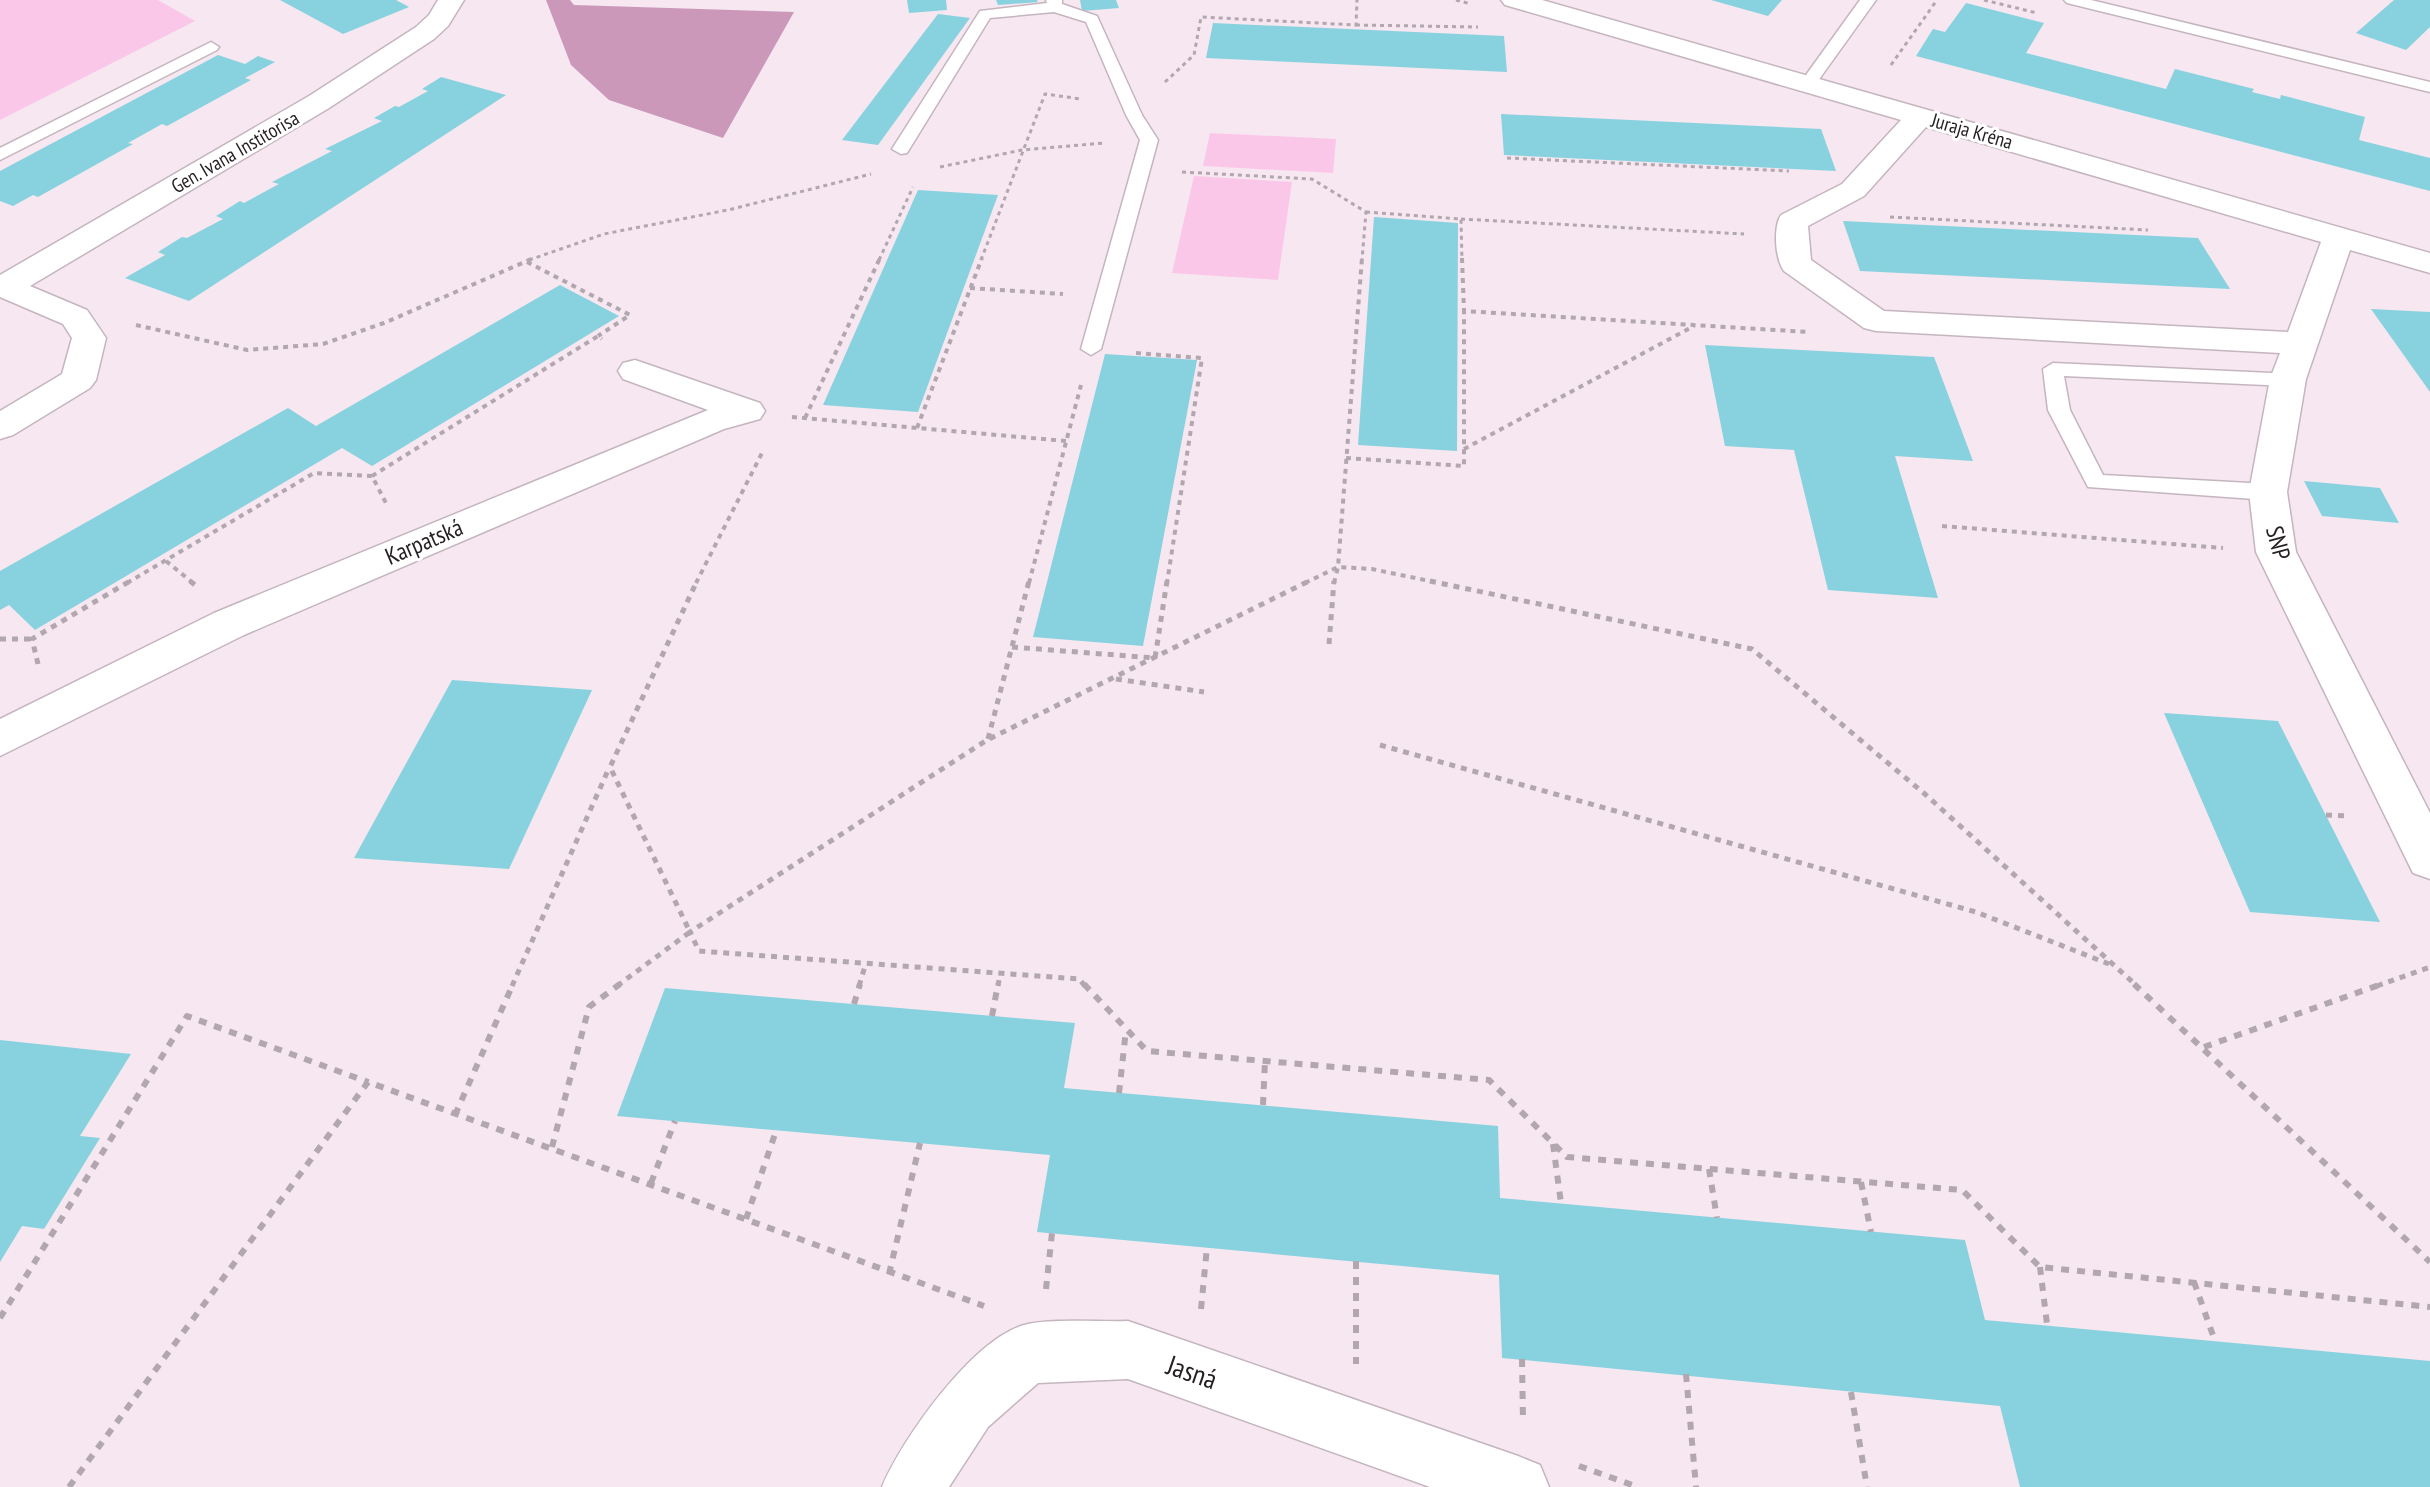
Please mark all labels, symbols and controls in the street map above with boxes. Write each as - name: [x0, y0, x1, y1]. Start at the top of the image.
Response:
- street label: Gen. Ivana Institorisa: [166, 105, 304, 199]
- street label: Juraja Kréna: [1927, 107, 2016, 155]
- street label: Karpatská: [380, 511, 467, 572]
- street label: SNP: [2259, 522, 2298, 563]
- street label: Jasná: [1161, 1345, 1222, 1397]

